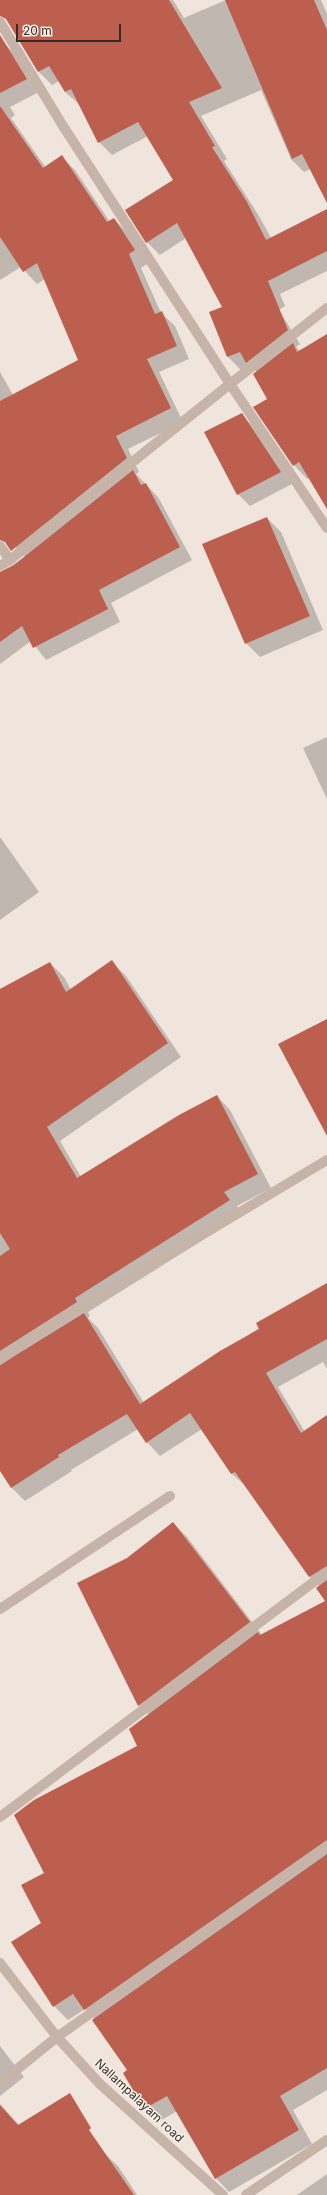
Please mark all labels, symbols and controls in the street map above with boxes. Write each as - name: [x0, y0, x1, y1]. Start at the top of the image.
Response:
- scale bar: [18, 16, 123, 42]
- text: 20 m: [23, 23, 52, 38]
- street label: Nallampalayam road: [92, 2056, 186, 2146]

